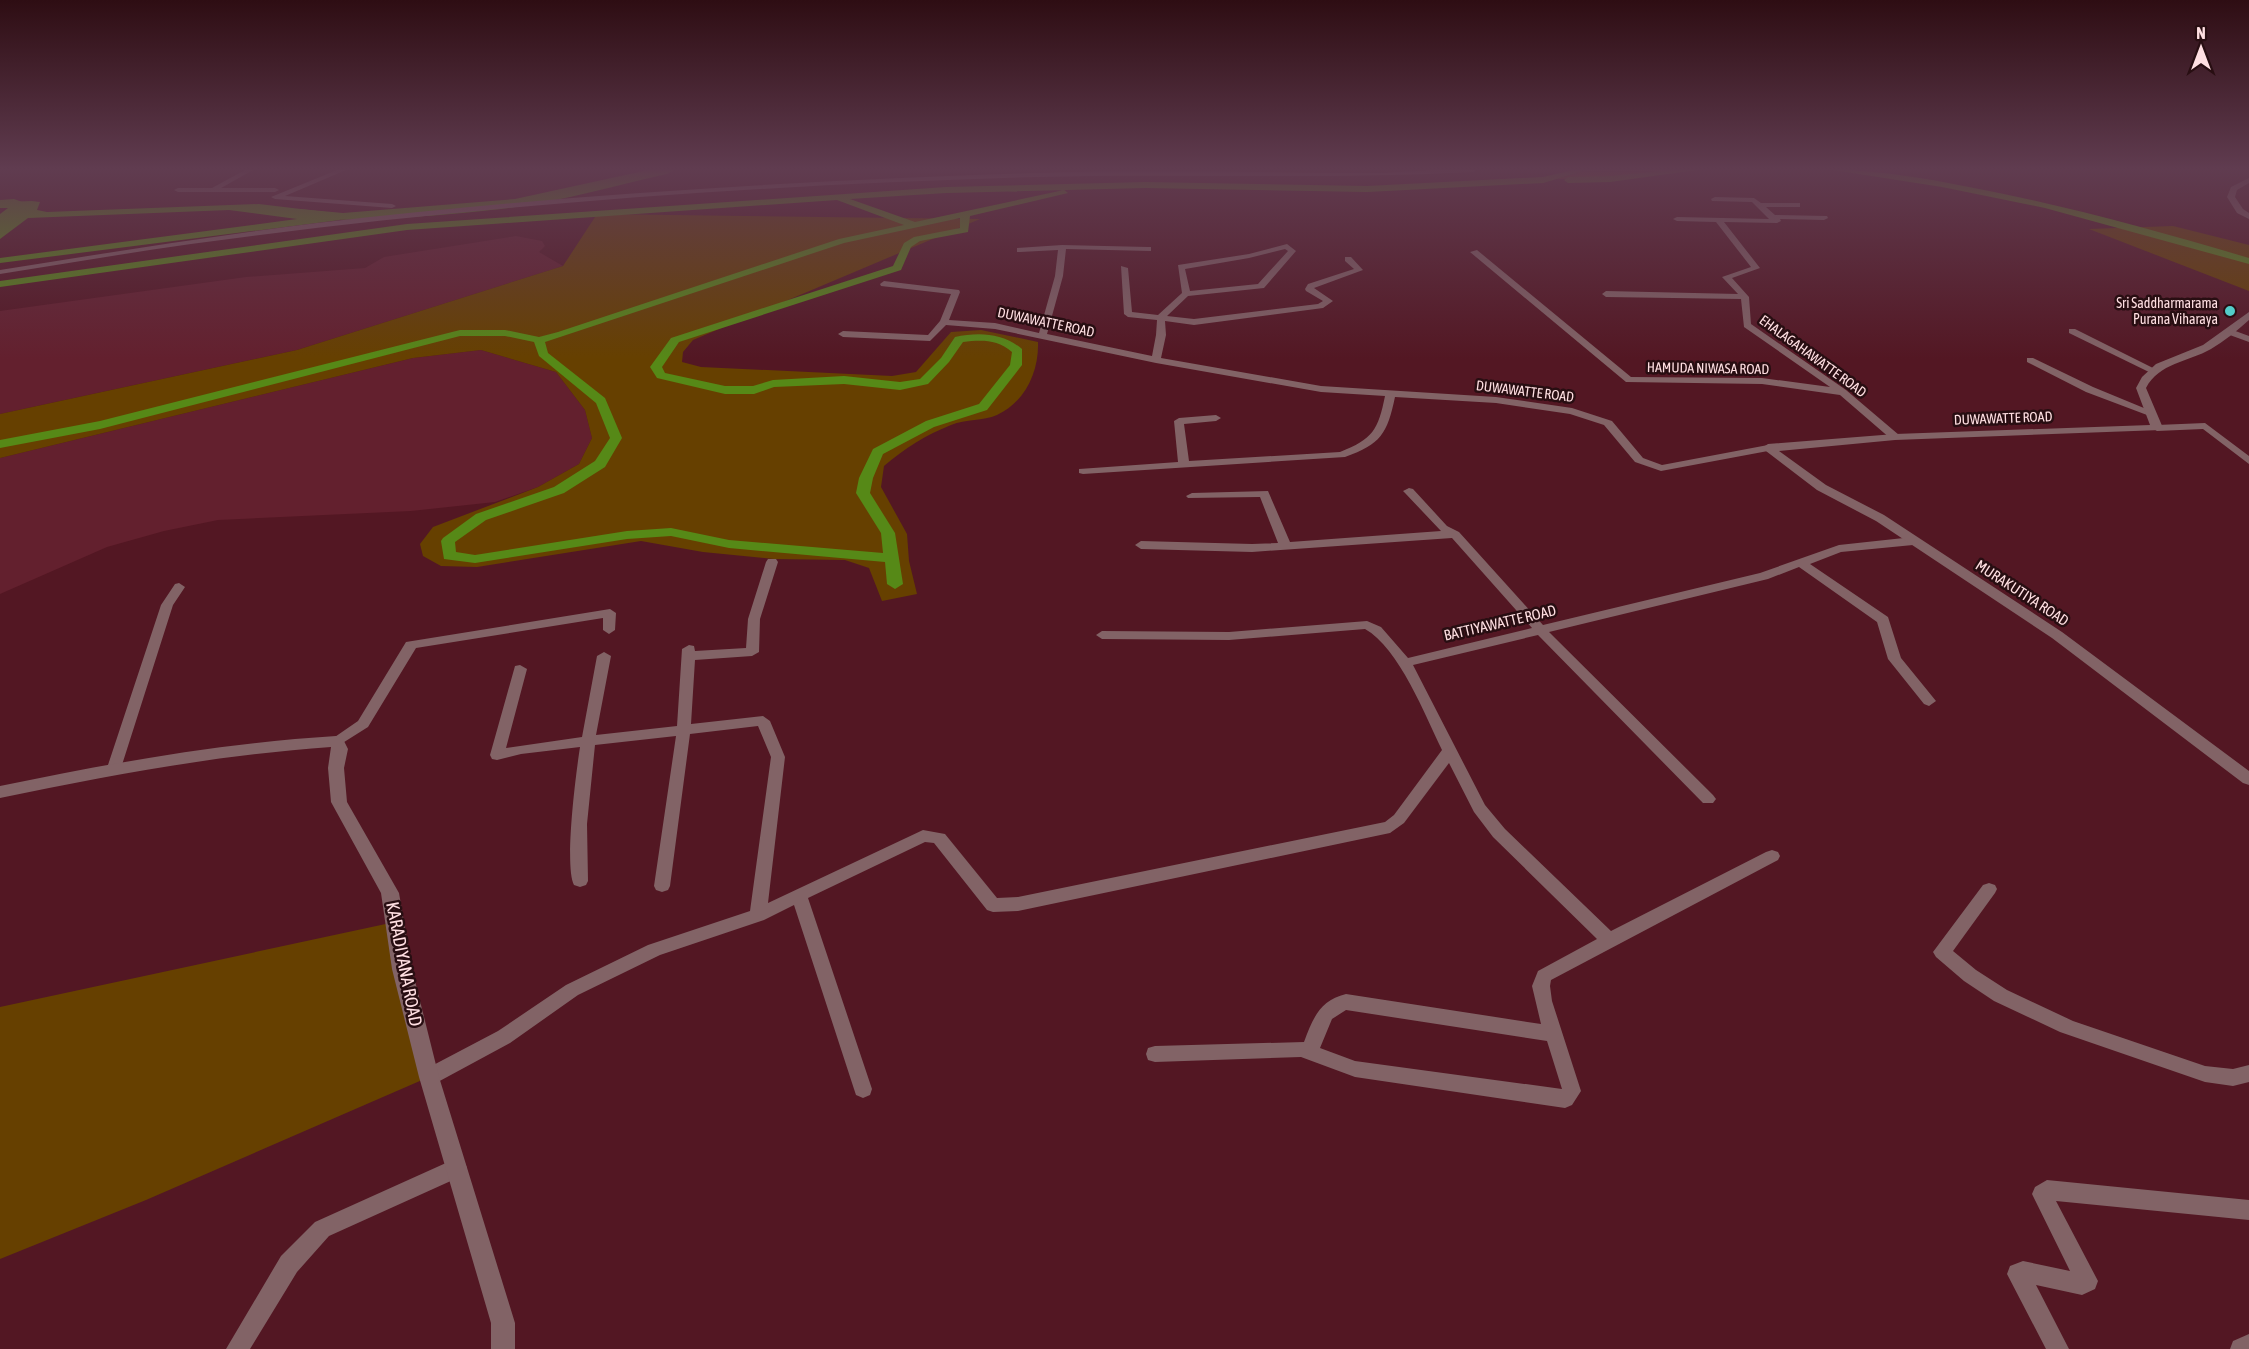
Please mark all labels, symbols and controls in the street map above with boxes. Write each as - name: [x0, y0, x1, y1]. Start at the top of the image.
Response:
- north arrow: [2171, 18, 2231, 78]
- text: N: [2196, 24, 2206, 42]
- place label: Sri Saddharmarama Purana Viharaya: [2116, 295, 2218, 327]
- street label: DUWAWATTE ROAD: [996, 304, 1096, 340]
- marker: Sri Saddharmarama Purana Viharaya: [2223, 304, 2237, 318]
- street label: EHALAGAHAWATTE ROAD: [1756, 312, 1870, 400]
- street label: HAMUDA NIWASA ROAD: [1647, 359, 1769, 377]
- street label: DUWAWATTE ROAD: [1475, 377, 1575, 405]
- street label: DUWAWATTE ROAD: [1953, 408, 2053, 428]
- street label: MURAKUTIYA ROAD: [1973, 556, 2072, 629]
- street label: BATTIYAWATTE ROAD: [1442, 601, 1558, 644]
- street label: KARADIYANA ROAD: [382, 900, 427, 1028]

